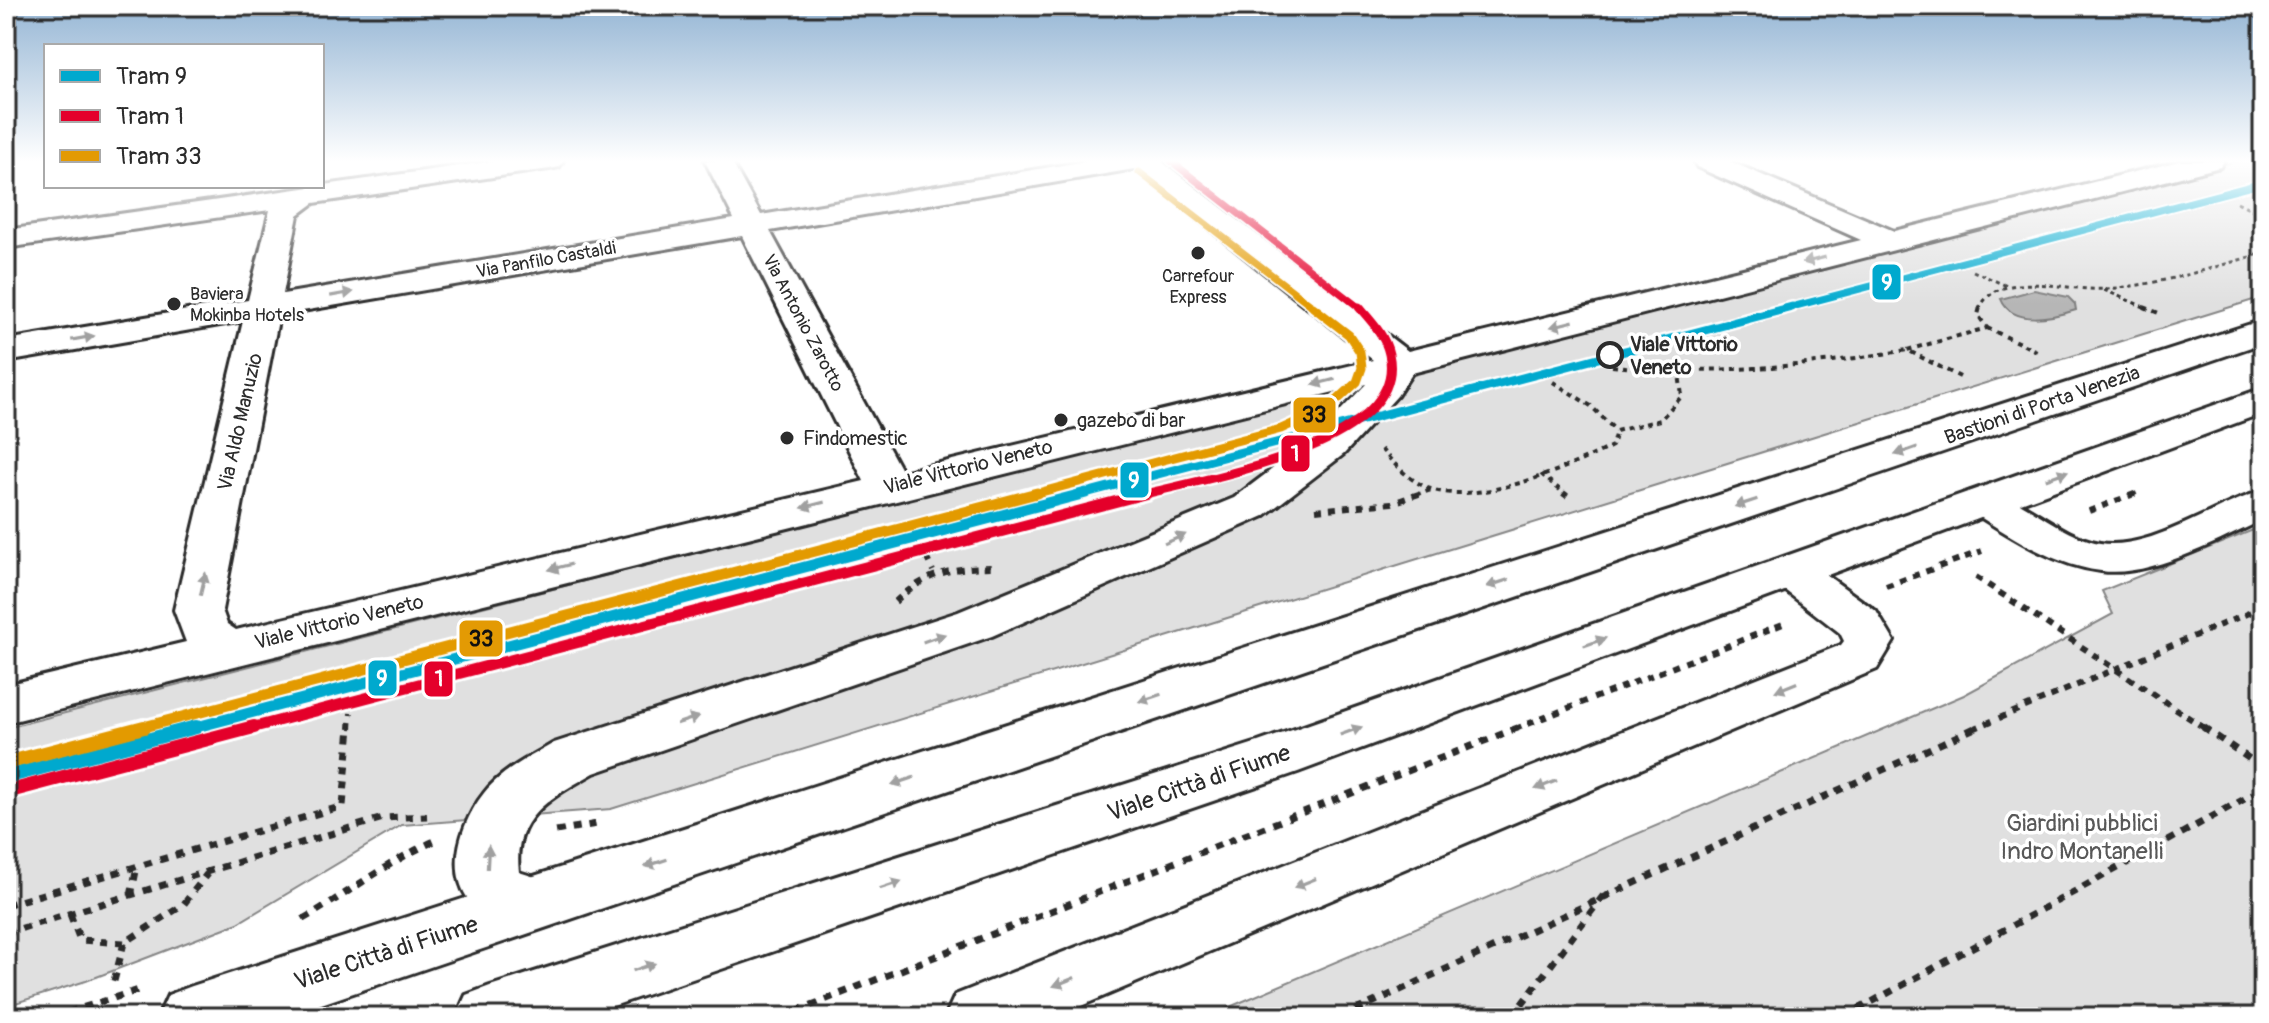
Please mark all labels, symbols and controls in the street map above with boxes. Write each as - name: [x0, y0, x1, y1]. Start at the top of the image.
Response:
- legend: [44, 44, 324, 188]
- text: Tram 9: [116, 62, 187, 91]
- text: Tram 1: [116, 102, 184, 131]
- text: Tram 33: [116, 142, 202, 171]
- street label: Via Panfilo Castaldi: [474, 236, 618, 284]
- marker: Carrefour Express: [1189, 244, 1207, 262]
- street label: Via Antonio Zarotto: [757, 250, 849, 396]
- one-way arrow: [1801, 255, 1826, 267]
- line badge: 9: [1871, 263, 1902, 301]
- place label: Carrefour Express: [1162, 265, 1235, 309]
- text: 9: [1881, 269, 1893, 297]
- place label: Baviera Mokinba Hotels: [190, 283, 304, 327]
- one-way arrow: [330, 288, 355, 300]
- marker: Baviera Mokinba Hotels: [165, 295, 183, 313]
- one-way arrow: [1549, 319, 1574, 331]
- one-way arrow: [71, 332, 96, 344]
- place label: Viale Vittorio Veneto: [1630, 332, 1738, 380]
- marker: Viale Vittorio Veneto: [1597, 342, 1623, 368]
- street label: Via Aldo Manuzio: [212, 350, 268, 493]
- street label: Bastioni di Porta Venezia: [1941, 360, 2143, 450]
- one-way arrow: [1312, 376, 1337, 388]
- line badge: 33: [1292, 396, 1337, 434]
- text: 33: [1302, 401, 1326, 429]
- place label: gazebo di bar: [1077, 408, 1186, 433]
- marker: gazebo di bar: [1052, 411, 1070, 429]
- place label: Findomestic: [803, 426, 908, 451]
- marker: Findomestic: [778, 429, 796, 447]
- street label: Viale Vittorio Veneto: [881, 434, 1055, 500]
- line badge: 1: [1280, 434, 1311, 473]
- text: 1: [1291, 440, 1299, 468]
- one-way arrow: [1893, 446, 1917, 458]
- line badge: 9: [1119, 461, 1150, 499]
- text: 9: [1128, 467, 1140, 495]
- one-way arrow: [2045, 468, 2069, 480]
- one-way arrow: [1733, 497, 1757, 510]
- one-way arrow: [800, 499, 825, 512]
- one-way arrow: [1163, 532, 1186, 546]
- one-way arrow: [548, 562, 573, 574]
- one-way arrow: [198, 571, 210, 596]
- one-way arrow: [1486, 578, 1510, 590]
- street label: Viale Vittorio Veneto: [252, 589, 426, 655]
- line badge: 33: [458, 619, 504, 658]
- text: 33: [469, 625, 493, 653]
- one-way arrow: [923, 631, 947, 643]
- one-way arrow: [1583, 635, 1607, 648]
- line badge: 9: [367, 659, 398, 697]
- line badge: 1: [423, 660, 454, 698]
- text: 9: [376, 665, 388, 693]
- text: 1: [435, 665, 443, 693]
- one-way arrow: [1774, 680, 1798, 693]
- one-way arrow: [1138, 693, 1162, 705]
- one-way arrow: [676, 713, 700, 725]
- one-way arrow: [1339, 724, 1363, 736]
- street label: Viale Città di Fiume: [1104, 738, 1294, 828]
- one-way arrow: [891, 775, 915, 787]
- one-way arrow: [1534, 778, 1558, 791]
- park label: Giardini pubblici Indro Montanelli: [2001, 809, 2163, 866]
- one-way arrow: [481, 844, 494, 869]
- one-way arrow: [644, 857, 668, 869]
- one-way arrow: [1293, 877, 1317, 890]
- one-way arrow: [879, 879, 903, 891]
- street label: Viale Città di Fiume: [290, 910, 482, 996]
- one-way arrow: [632, 961, 656, 973]
- one-way arrow: [1052, 976, 1076, 989]

